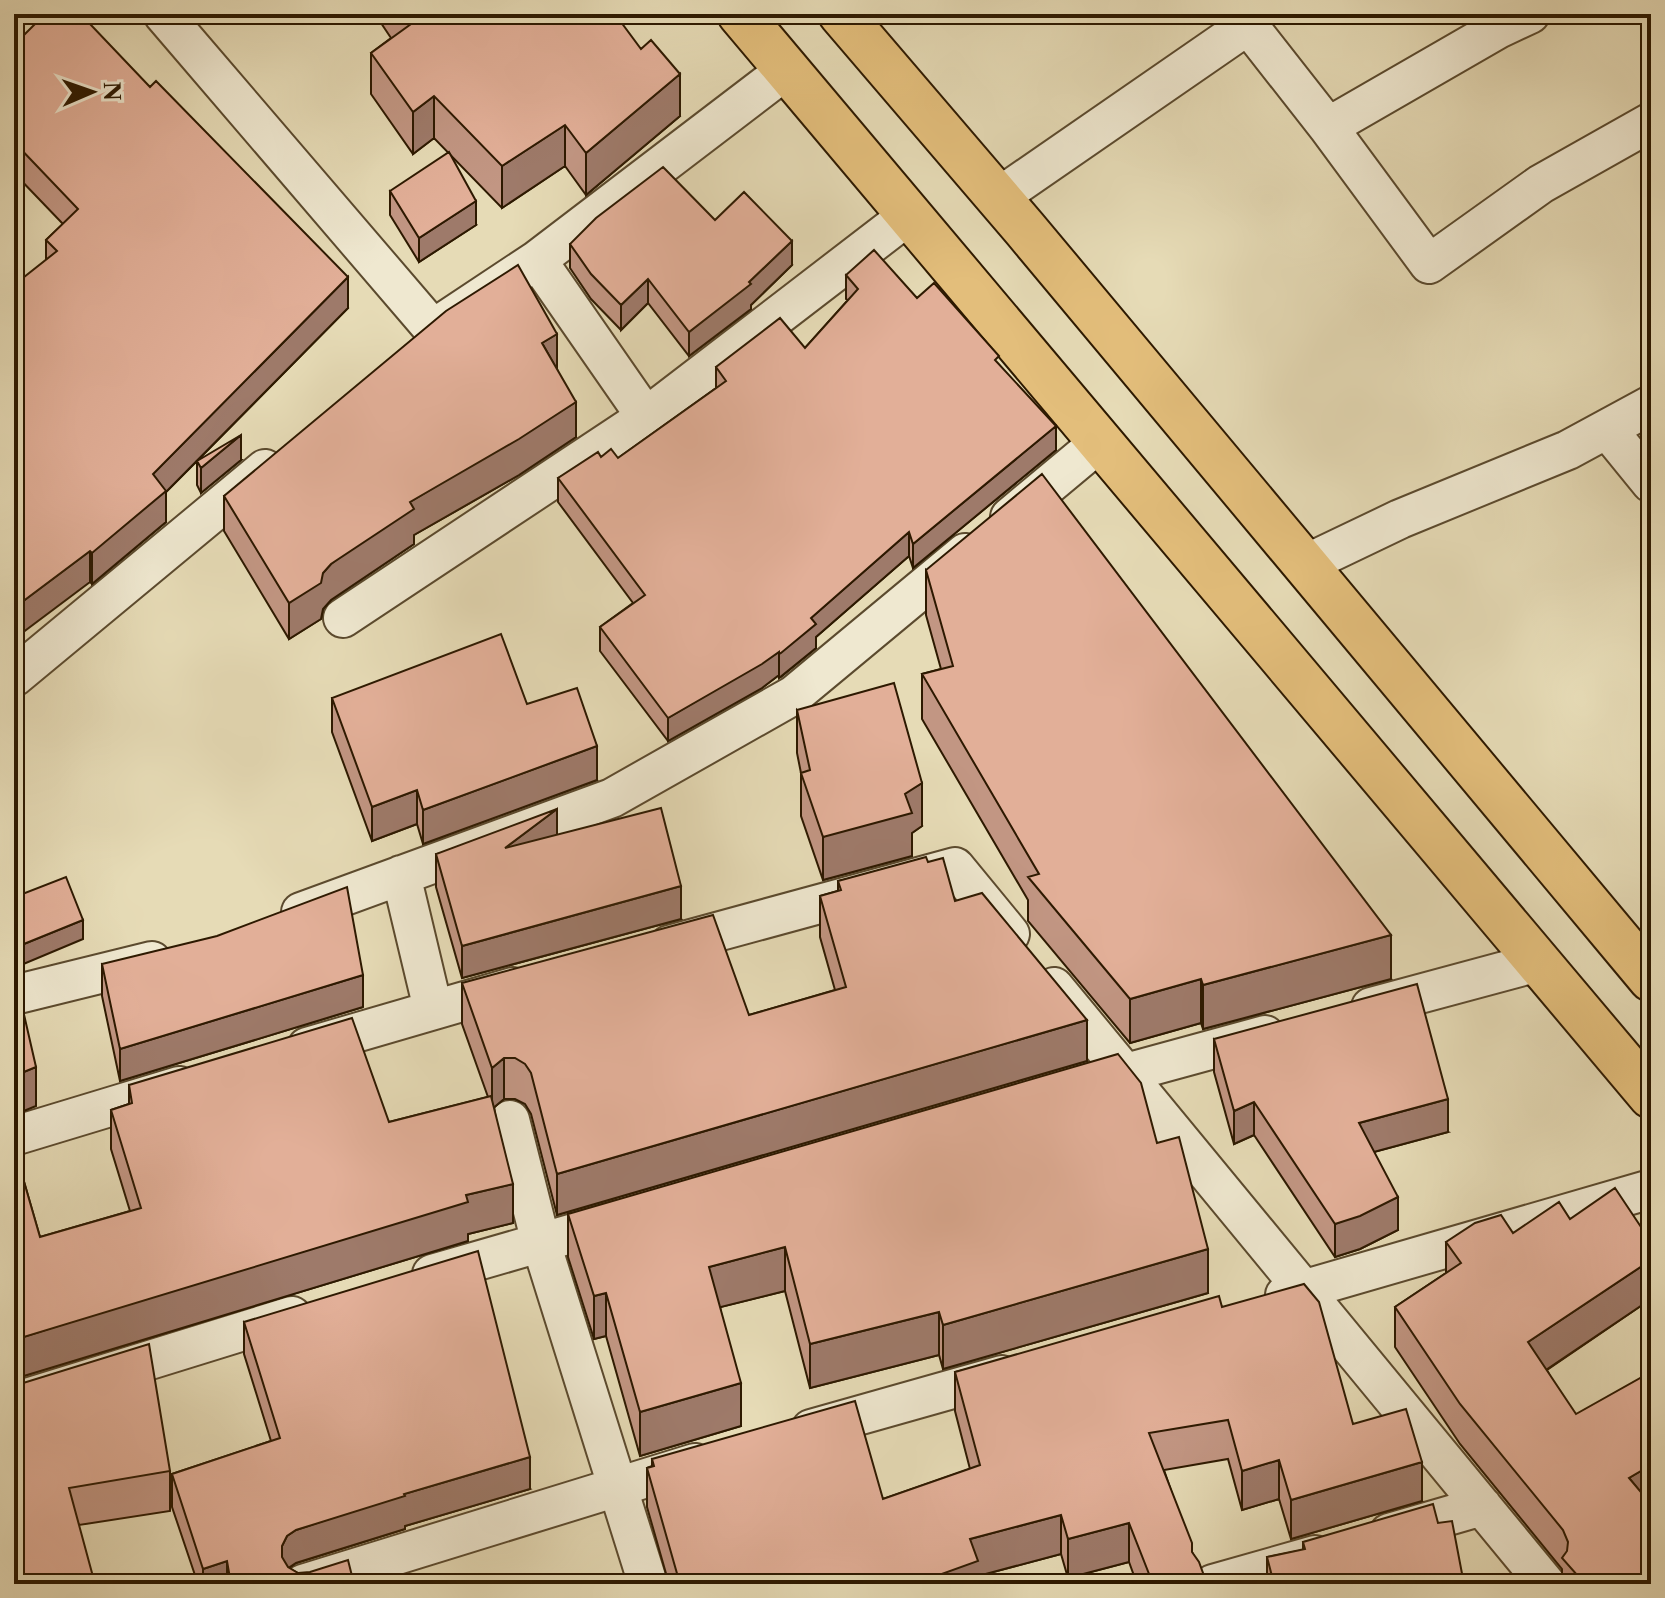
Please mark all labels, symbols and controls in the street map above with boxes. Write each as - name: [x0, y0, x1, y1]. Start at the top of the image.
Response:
- north arrow: [52, 52, 132, 132]
- text: N: [98, 81, 125, 101]

